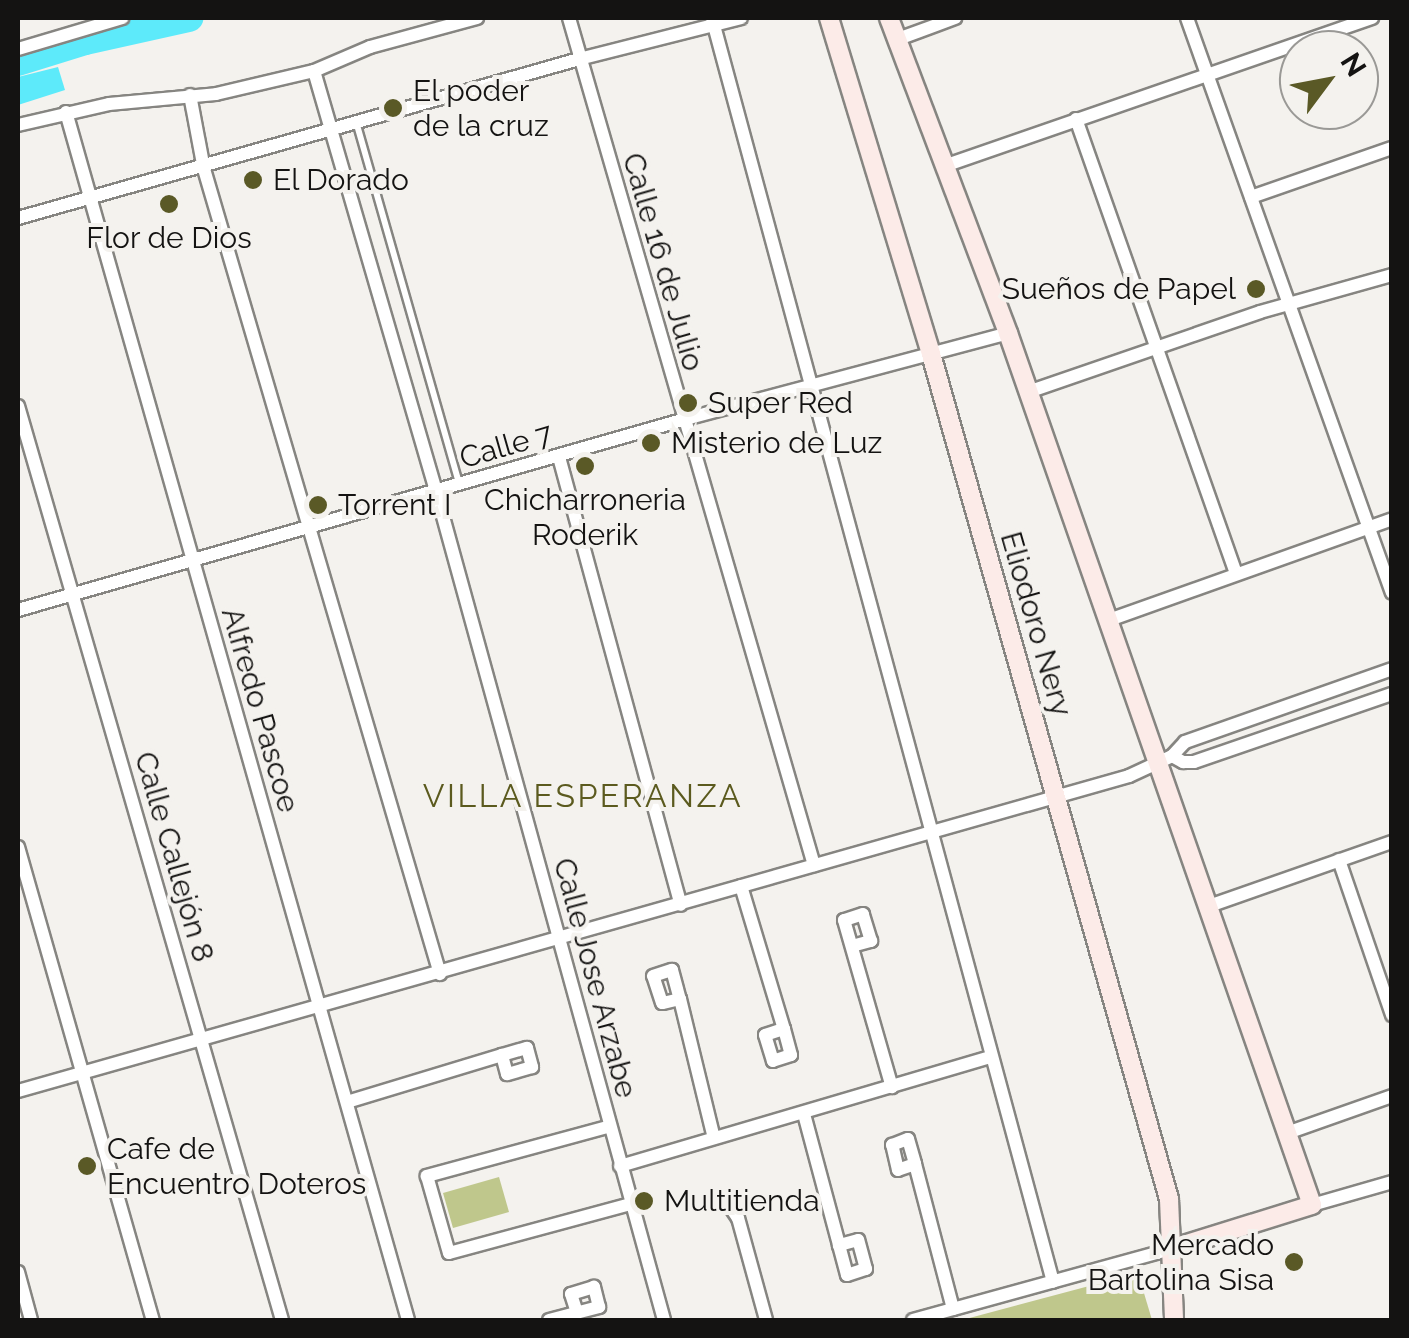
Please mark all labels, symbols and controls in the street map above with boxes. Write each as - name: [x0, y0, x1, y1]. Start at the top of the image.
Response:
- north arrow: [1279, 30, 1379, 130]
- text: N: [1334, 47, 1373, 83]
- place label: El poder de la cruz: [413, 73, 549, 144]
- marker: El poder de la cruz: [382, 97, 404, 119]
- street label: Calle 16 de Julio: [615, 149, 711, 375]
- place label: El Dorado: [273, 162, 410, 198]
- marker: El Dorado: [242, 169, 264, 191]
- marker: Flor de Dios: [158, 193, 180, 215]
- place label: Flor de Dios: [86, 220, 252, 256]
- place label: Sueños de Papel: [1002, 271, 1236, 307]
- marker: Sueños de Papel: [1245, 278, 1267, 300]
- place label: Super Red: [708, 385, 854, 421]
- marker: Super Red: [677, 392, 699, 414]
- street label: Calle 7: [456, 416, 556, 476]
- place label: Misterio de Luz: [671, 425, 882, 461]
- marker: Misterio de Luz: [640, 432, 662, 454]
- marker: Chicharroneria Roderik: [574, 455, 596, 477]
- place label: Chicharroneria Roderik: [484, 482, 686, 552]
- place label: Torrent I: [338, 487, 451, 523]
- marker: Torrent I: [307, 494, 329, 516]
- street label: Eliodoro Nery: [992, 528, 1080, 720]
- street label: Alfredo Pascoe: [214, 603, 306, 817]
- street label: Calle Callejón 8: [127, 748, 221, 966]
- district label: VILLA ESPERANZA: [422, 777, 744, 815]
- street label: Calle Jose Arzabe: [545, 853, 645, 1103]
- place label: Cafe de Encuentro Doteros: [107, 1131, 366, 1202]
- marker: Cafe de Encuentro Doteros: [76, 1155, 98, 1177]
- place label: Multitienda: [664, 1183, 820, 1219]
- marker: Multitienda: [633, 1190, 655, 1212]
- place label: Mercado Bartolina Sisa: [1088, 1227, 1274, 1298]
- marker: Mercado Bartolina Sisa: [1283, 1251, 1305, 1273]

